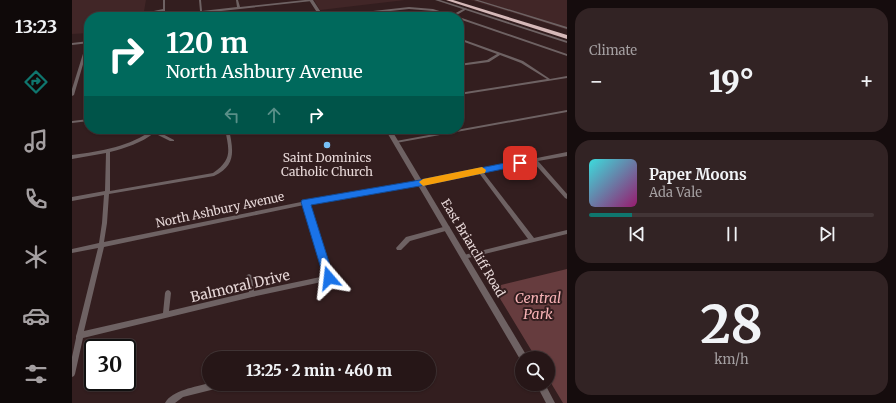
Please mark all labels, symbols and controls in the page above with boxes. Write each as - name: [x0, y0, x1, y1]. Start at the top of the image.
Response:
- text: 13:23: [15, 15, 57, 38]
- text: 120 m: [166, 25, 248, 61]
- icon: right: [100, 28, 152, 80]
- text: Climate: [589, 42, 637, 59]
- text: North Ashbury Avenue: [166, 60, 363, 83]
- text: 19°: [709, 62, 754, 100]
- text: −: [589, 67, 604, 95]
- text: +: [859, 67, 874, 95]
- icon: directions: [22, 68, 50, 96]
- icon: left: [221, 104, 243, 126]
- icon: ahead: [263, 104, 285, 126]
- icon: right: [305, 104, 327, 126]
- icon: music: [22, 127, 50, 155]
- marker: Saint Dominics Catholic Church: [322, 140, 332, 150]
- pin: [503, 146, 537, 180]
- place label: Saint Dominics Catholic Church: [281, 150, 373, 179]
- icon: arrive: [509, 152, 531, 174]
- text: Paper Moons: [649, 165, 747, 184]
- text: Ada Vale: [649, 184, 702, 201]
- icon: phone: [22, 185, 50, 213]
- street label: North Ashbury Avenue: [154, 189, 286, 230]
- street label: East Briarcliff Road: [438, 196, 509, 299]
- icon: previous: [626, 223, 648, 245]
- icon: pause: [721, 223, 743, 245]
- icon: next: [816, 223, 838, 245]
- icon: climate: [22, 243, 50, 271]
- position arrow: [308, 257, 350, 299]
- street label: Balmoral Drive: [189, 266, 291, 306]
- park label: Central Park: [515, 289, 561, 323]
- text: 28: [700, 292, 763, 357]
- icon: car: [22, 302, 50, 330]
- speed limit sign: 30: [84, 339, 136, 391]
- map controls: [515, 351, 555, 391]
- button: search: [515, 351, 555, 391]
- text: km/h: [714, 351, 749, 368]
- icon: filters: [22, 360, 50, 388]
- text: 13:25 · 2 min · 460 m: [246, 361, 392, 380]

